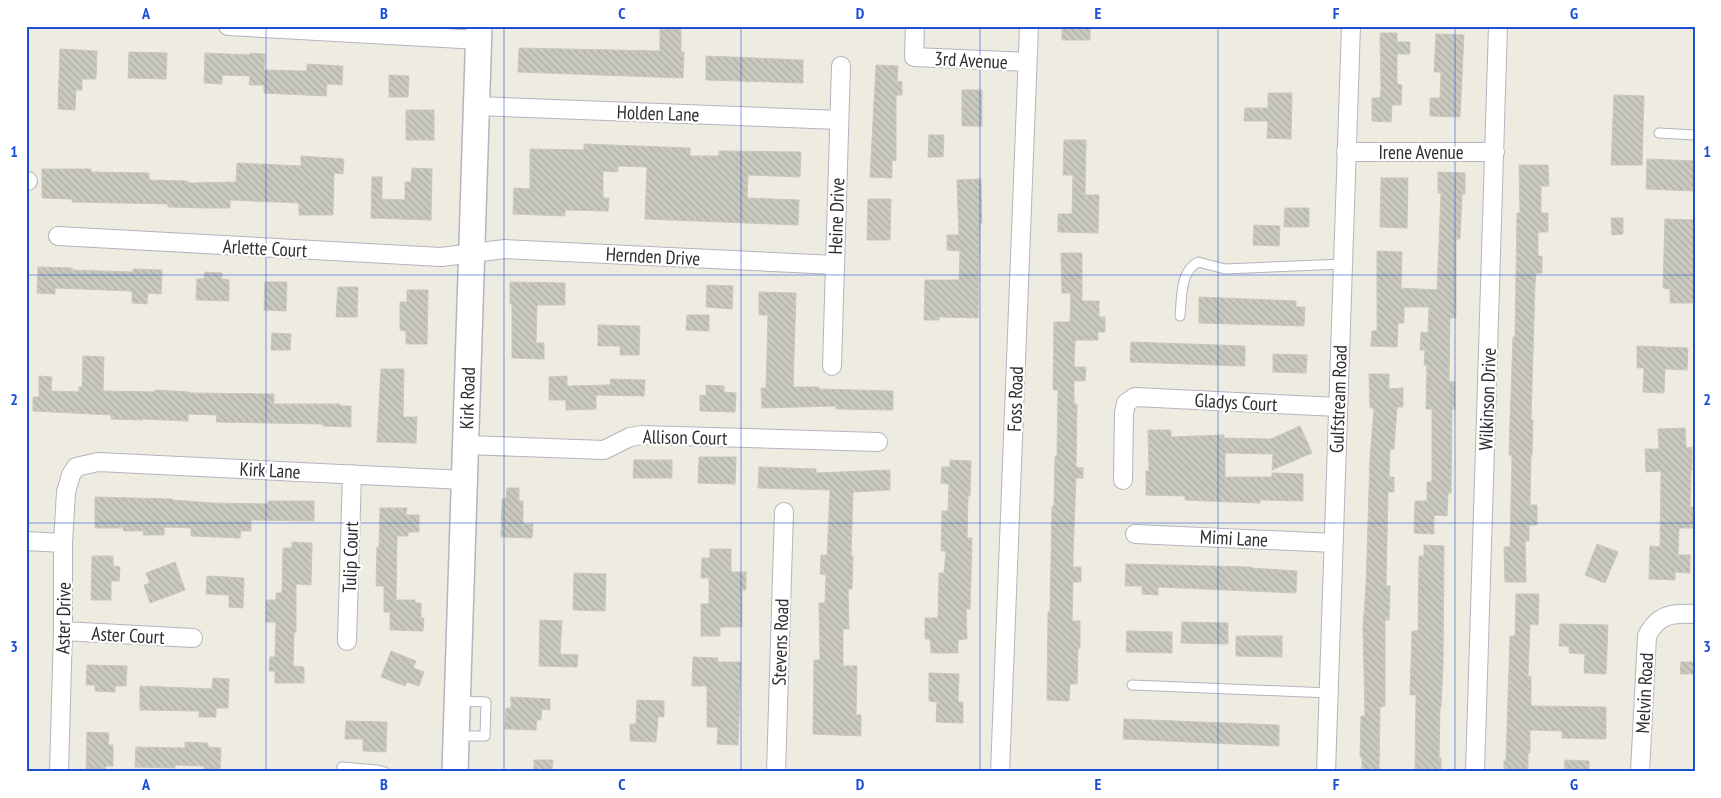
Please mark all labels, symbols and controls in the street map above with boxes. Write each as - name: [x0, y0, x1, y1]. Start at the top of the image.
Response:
- text: A: [141, 3, 151, 23]
- text: B: [380, 3, 388, 23]
- text: C: [618, 3, 626, 23]
- text: D: [856, 3, 865, 23]
- text: E: [1095, 3, 1102, 23]
- text: F: [1333, 3, 1340, 23]
- text: G: [1570, 3, 1578, 23]
- street label: 3rd Avenue: [934, 46, 1008, 74]
- street label: Holden Lane: [616, 100, 700, 126]
- street label: Irene Avenue: [1378, 140, 1464, 164]
- text: 1: [10, 141, 18, 161]
- text: 1: [1703, 141, 1711, 161]
- street label: Heine Drive: [823, 177, 849, 255]
- street label: Arlette Court: [222, 234, 308, 262]
- street label: Hernden Drive: [605, 242, 701, 270]
- street label: Gulfstream Road: [1324, 345, 1352, 453]
- street label: Wilkinson Drive: [1473, 347, 1501, 451]
- street label: Foss Road: [1002, 366, 1028, 432]
- street label: Kirk Road: [454, 367, 480, 430]
- street label: Gladys Court: [1194, 388, 1279, 416]
- text: 2: [10, 389, 18, 409]
- text: 2: [1703, 389, 1711, 409]
- street label: Allison Court: [643, 424, 728, 450]
- street label: Kirk Lane: [239, 456, 301, 484]
- street label: Tulip Court: [337, 520, 363, 593]
- street label: Mimi Lane: [1199, 524, 1269, 552]
- street label: Aster Drive: [50, 582, 76, 654]
- street label: Stevens Road: [766, 598, 794, 686]
- street label: Aster Court: [91, 621, 166, 649]
- text: 3: [10, 636, 18, 656]
- text: 3: [1703, 636, 1711, 656]
- street label: Melvin Road: [1630, 652, 1658, 734]
- text: A: [141, 774, 151, 794]
- text: B: [380, 774, 388, 794]
- text: C: [618, 774, 626, 794]
- text: D: [856, 774, 865, 794]
- text: E: [1095, 774, 1102, 794]
- text: F: [1333, 774, 1340, 794]
- text: G: [1570, 774, 1578, 794]

